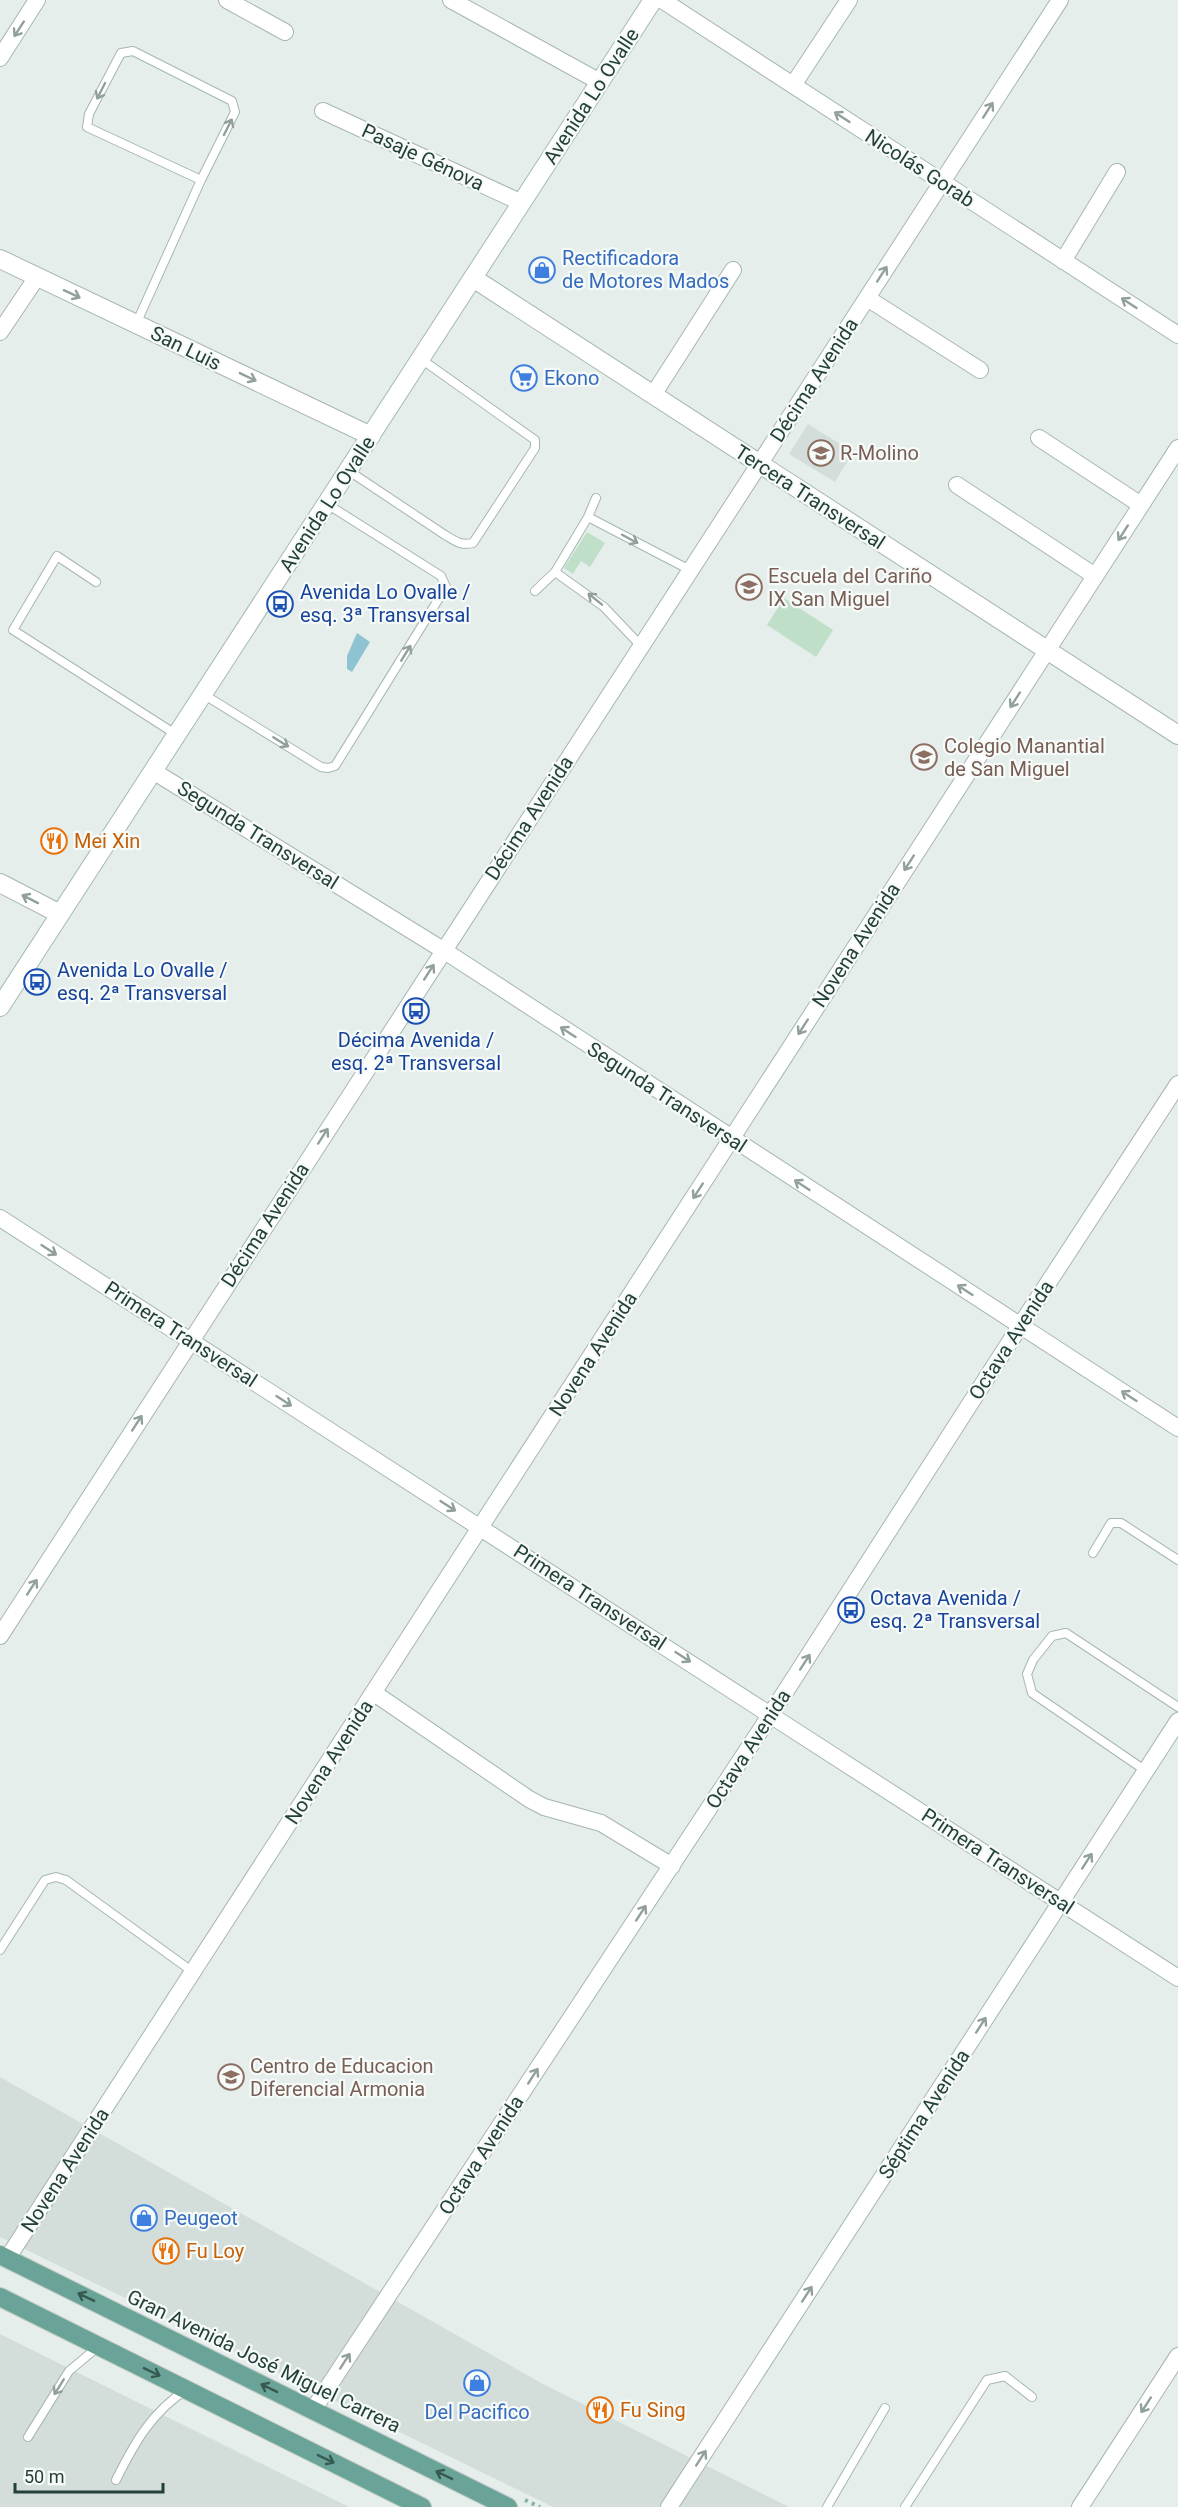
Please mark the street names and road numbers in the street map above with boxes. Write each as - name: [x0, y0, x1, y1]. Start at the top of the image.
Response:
- street label: Avenida Lo Ovalle: [538, 23, 644, 169]
- street label: Pasaje Génova: [358, 118, 488, 196]
- street label: Nicolás Gorab: [861, 124, 979, 212]
- street label: Décima Avenida: [765, 313, 863, 447]
- street label: San Luis: [147, 321, 225, 375]
- street label: Avenida Lo Ovalle: [274, 431, 380, 577]
- street label: Tercera Transversal: [731, 440, 889, 554]
- street label: Décima Avenida: [480, 751, 578, 885]
- street label: Segunda Transversal: [173, 776, 343, 894]
- street label: Novena Avenida: [807, 878, 905, 1012]
- street label: Segunda Transversal: [583, 1036, 751, 1158]
- street label: Décima Avenida: [216, 1158, 314, 1292]
- street label: Primera Transversal: [100, 1276, 262, 1392]
- street label: Octava Avenida: [963, 1276, 1059, 1404]
- street label: Novena Avenida: [544, 1287, 642, 1421]
- street label: Primera Transversal: [509, 1539, 671, 1655]
- street label: Octava Avenida: [700, 1685, 796, 1813]
- street label: Novena Avenida: [280, 1695, 378, 1829]
- street label: Primera Transversal: [917, 1803, 1079, 1919]
- street label: Séptima Avenida: [873, 2045, 975, 2183]
- street label: Octava Avenida: [433, 2091, 529, 2219]
- street label: Novena Avenida: [16, 2103, 114, 2237]
- street label: Gran Avenida José Miguel Carrera: [123, 2284, 405, 2438]

